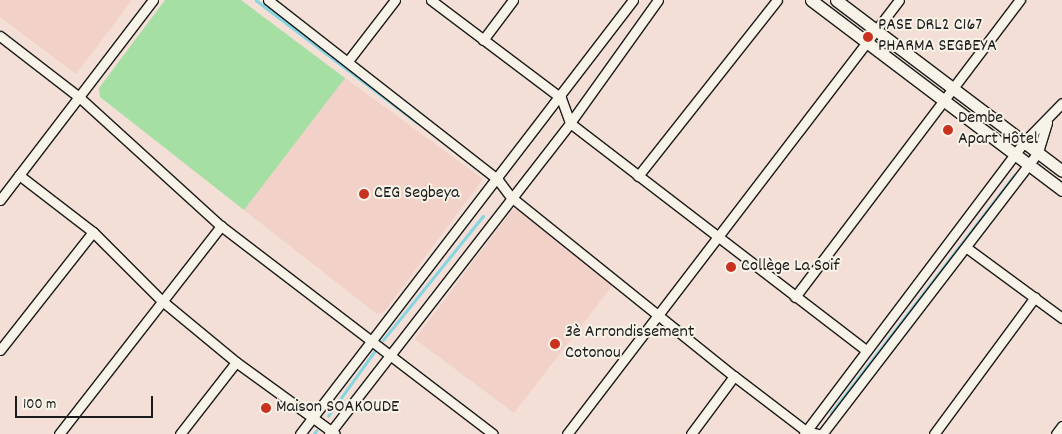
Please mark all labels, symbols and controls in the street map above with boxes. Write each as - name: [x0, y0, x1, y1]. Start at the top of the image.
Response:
- place label: PASE DRL2 C167 PHARMA SEGBEYA: [878, 16, 997, 58]
- marker: PASE DRL2 C167 PHARMA SEGBEYA: [862, 31, 874, 43]
- place label: Dembe Apart Hôtel: [958, 109, 1038, 152]
- marker: Dembe Apart Hôtel: [942, 124, 954, 136]
- place label: CEG Segbeya: [374, 183, 459, 205]
- marker: CEG Segbeya: [358, 188, 370, 200]
- place label: Collège La Soif: [741, 256, 840, 278]
- marker: Collège La Soif: [725, 261, 737, 273]
- place label: 3è Arrondissement Cotonou: [565, 323, 694, 366]
- marker: 3è Arrondissement Cotonou: [549, 338, 561, 350]
- scale bar: [18, 386, 155, 418]
- text: 100 m: [23, 394, 56, 416]
- place label: Maison SOAKOUDE: [276, 397, 399, 419]
- marker: Maison SOAKOUDE: [260, 402, 272, 414]

